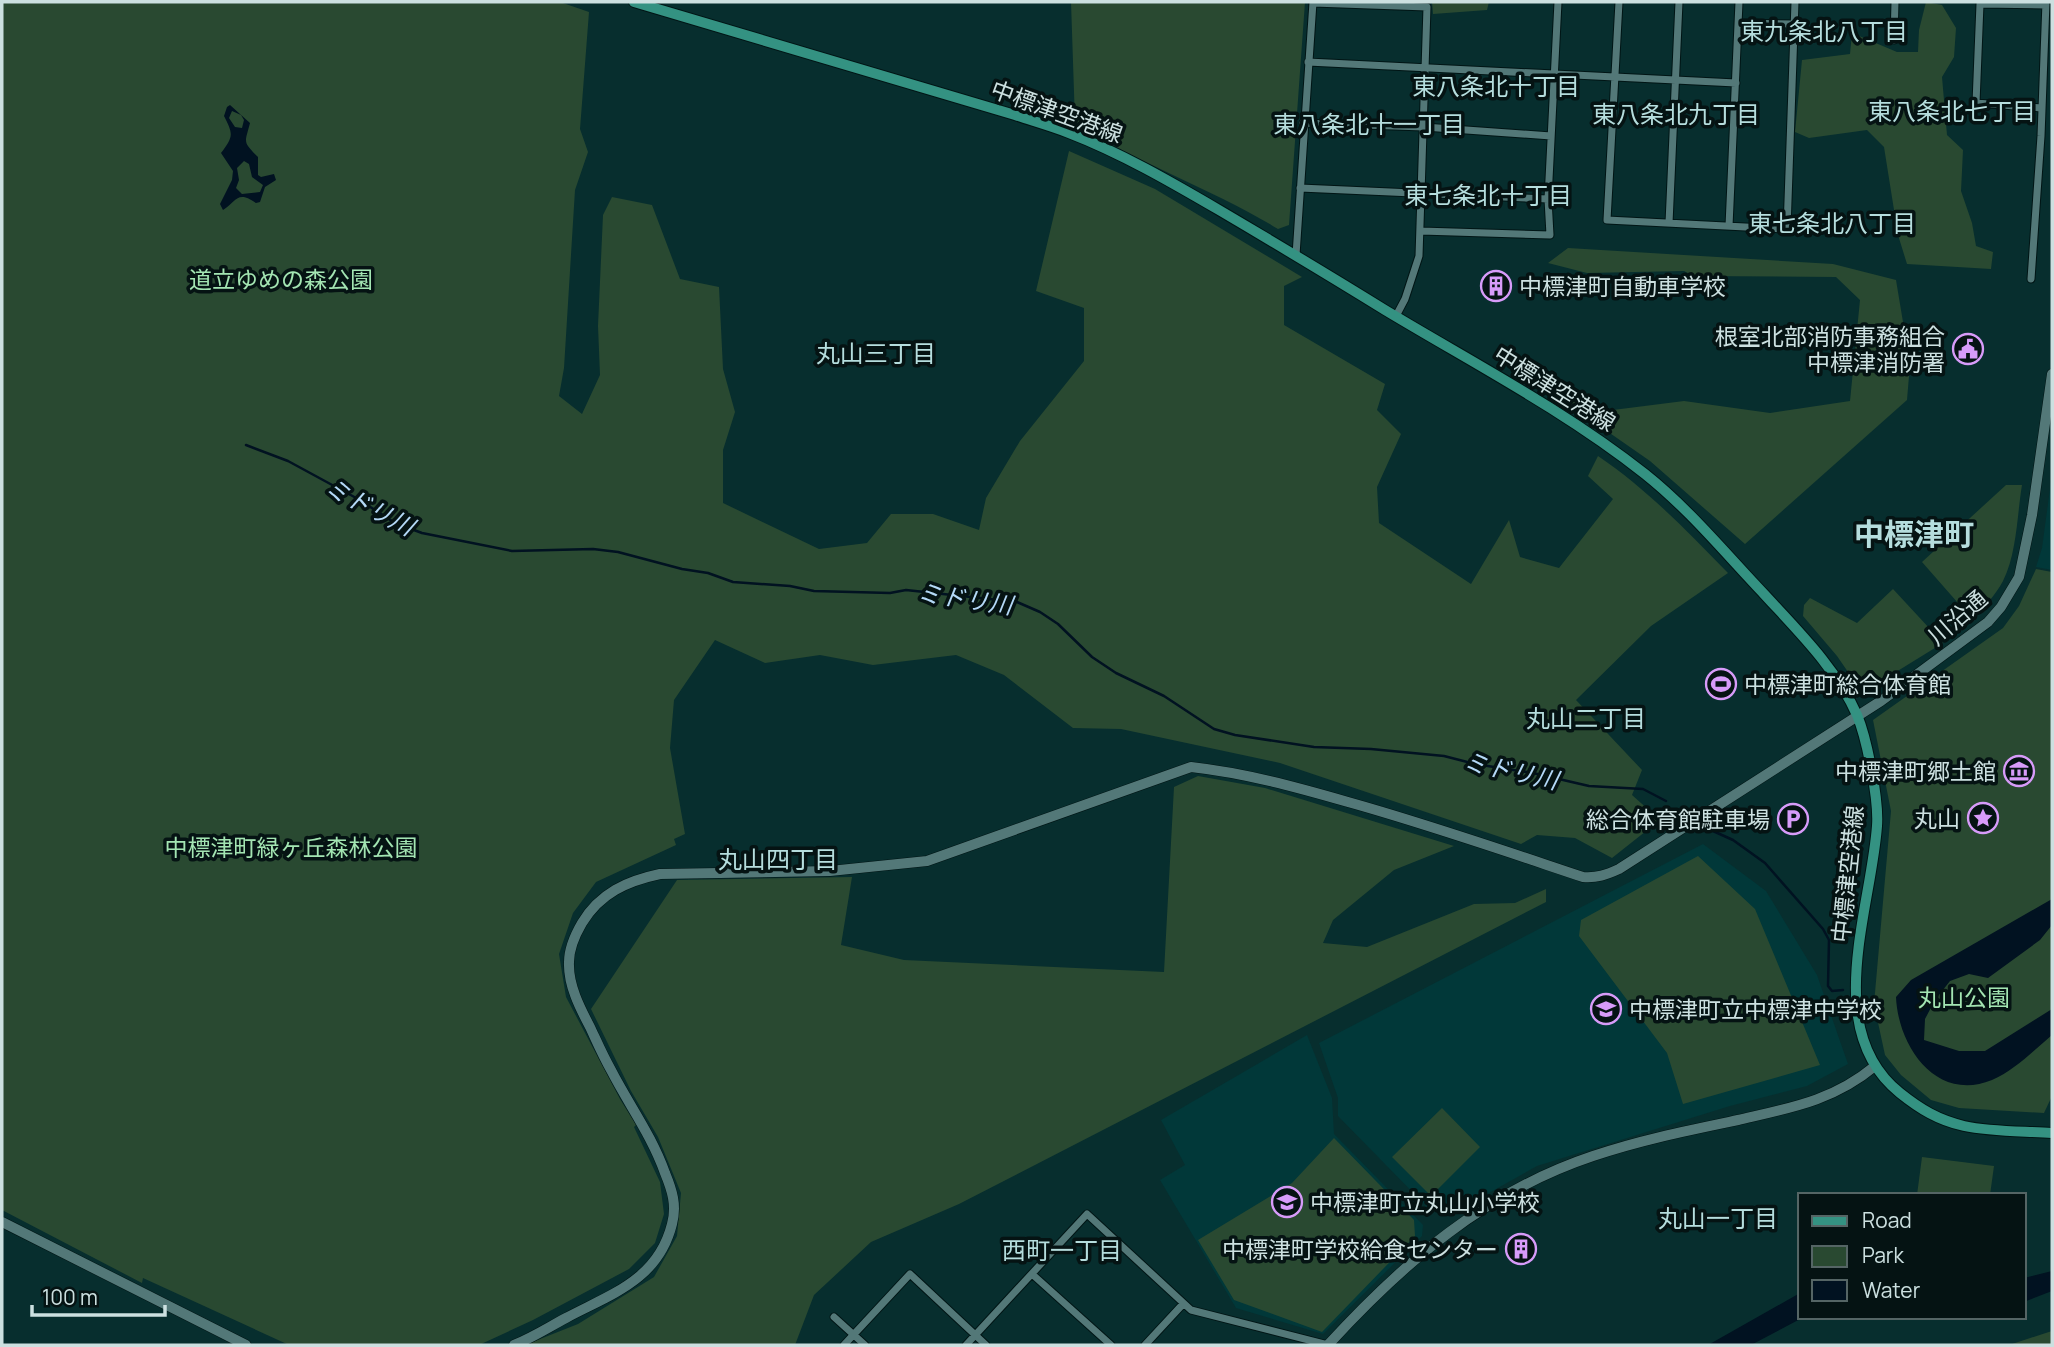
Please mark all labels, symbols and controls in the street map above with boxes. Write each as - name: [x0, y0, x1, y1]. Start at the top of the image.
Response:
- district label: 東九条北八丁目: [1740, 14, 1908, 47]
- district label: 東八条北十丁目: [1412, 69, 1580, 102]
- street label: 中標津空港線: [987, 72, 1127, 150]
- district label: 東八条北七丁目: [1868, 94, 2036, 127]
- district label: 東八条北九丁目: [1592, 97, 1760, 130]
- district label: 東八条北十一丁目: [1273, 107, 1465, 140]
- district label: 東七条北十丁目: [1404, 178, 1572, 211]
- district label: 東七条北八丁目: [1748, 206, 1916, 239]
- park label: 道立ゆめの森公園: [189, 263, 373, 295]
- building icon: 中標津町自動車学校: [1479, 269, 1513, 303]
- place label: 中標津町自動車学校: [1519, 270, 1726, 302]
- place label: 根室北部消防事務組合 中標津消防署: [1715, 320, 1945, 378]
- public building icon: 根室北部消防事務組合 中標津消防署: [1951, 332, 1985, 366]
- district label: 丸山三丁目: [816, 336, 936, 369]
- street label: 中標津空港線: [1488, 338, 1622, 438]
- water label: ミドリ川: [320, 470, 423, 544]
- district label: 中標津町: [1854, 513, 1974, 554]
- water label: ミドリ川: [915, 575, 1018, 621]
- street label: 川沿通: [1920, 582, 1994, 652]
- sports icon: 中標津町総合体育館: [1704, 667, 1738, 701]
- place label: 中標津町総合体育館: [1744, 668, 1951, 700]
- district label: 丸山二丁目: [1526, 701, 1646, 734]
- water label: ミドリ川: [1461, 744, 1564, 797]
- museum icon: 中標津町郷土館: [2002, 754, 2036, 788]
- place label: 中標津町郷土館: [1835, 755, 1996, 787]
- place icon: 丸山: [1966, 801, 2000, 835]
- parking icon: 総合体育館駐車場: [1776, 802, 1810, 836]
- place label: 丸山: [1914, 802, 1960, 834]
- place label: 総合体育館駐車場: [1586, 803, 1770, 835]
- street label: 中標津空港線: [1824, 804, 1870, 944]
- park label: 中標津町緑ヶ丘森林公園: [165, 831, 418, 863]
- district label: 丸山四丁目: [718, 842, 838, 875]
- park label: 丸山公園: [1918, 981, 2010, 1013]
- school or university icon: 中標津町立中標津中学校: [1589, 992, 1623, 1026]
- place label: 中標津町立中標津中学校: [1629, 993, 1882, 1025]
- school or university icon: 中標津町立丸山小学校: [1270, 1185, 1304, 1219]
- place label: 中標津町立丸山小学校: [1310, 1186, 1540, 1218]
- legend: [1798, 1193, 2026, 1319]
- district label: 丸山一丁目: [1658, 1201, 1778, 1234]
- text: Road: [1862, 1206, 1912, 1234]
- building icon: 中標津町学校給食センター: [1504, 1232, 1538, 1266]
- district label: 西町一丁目: [1002, 1233, 1122, 1266]
- place label: 中標津町学校給食センター: [1222, 1233, 1498, 1265]
- text: Park: [1862, 1241, 1904, 1269]
- scale bar: [32, 1274, 164, 1318]
- text: Water: [1862, 1276, 1921, 1304]
- text: 100 m: [42, 1283, 98, 1311]

